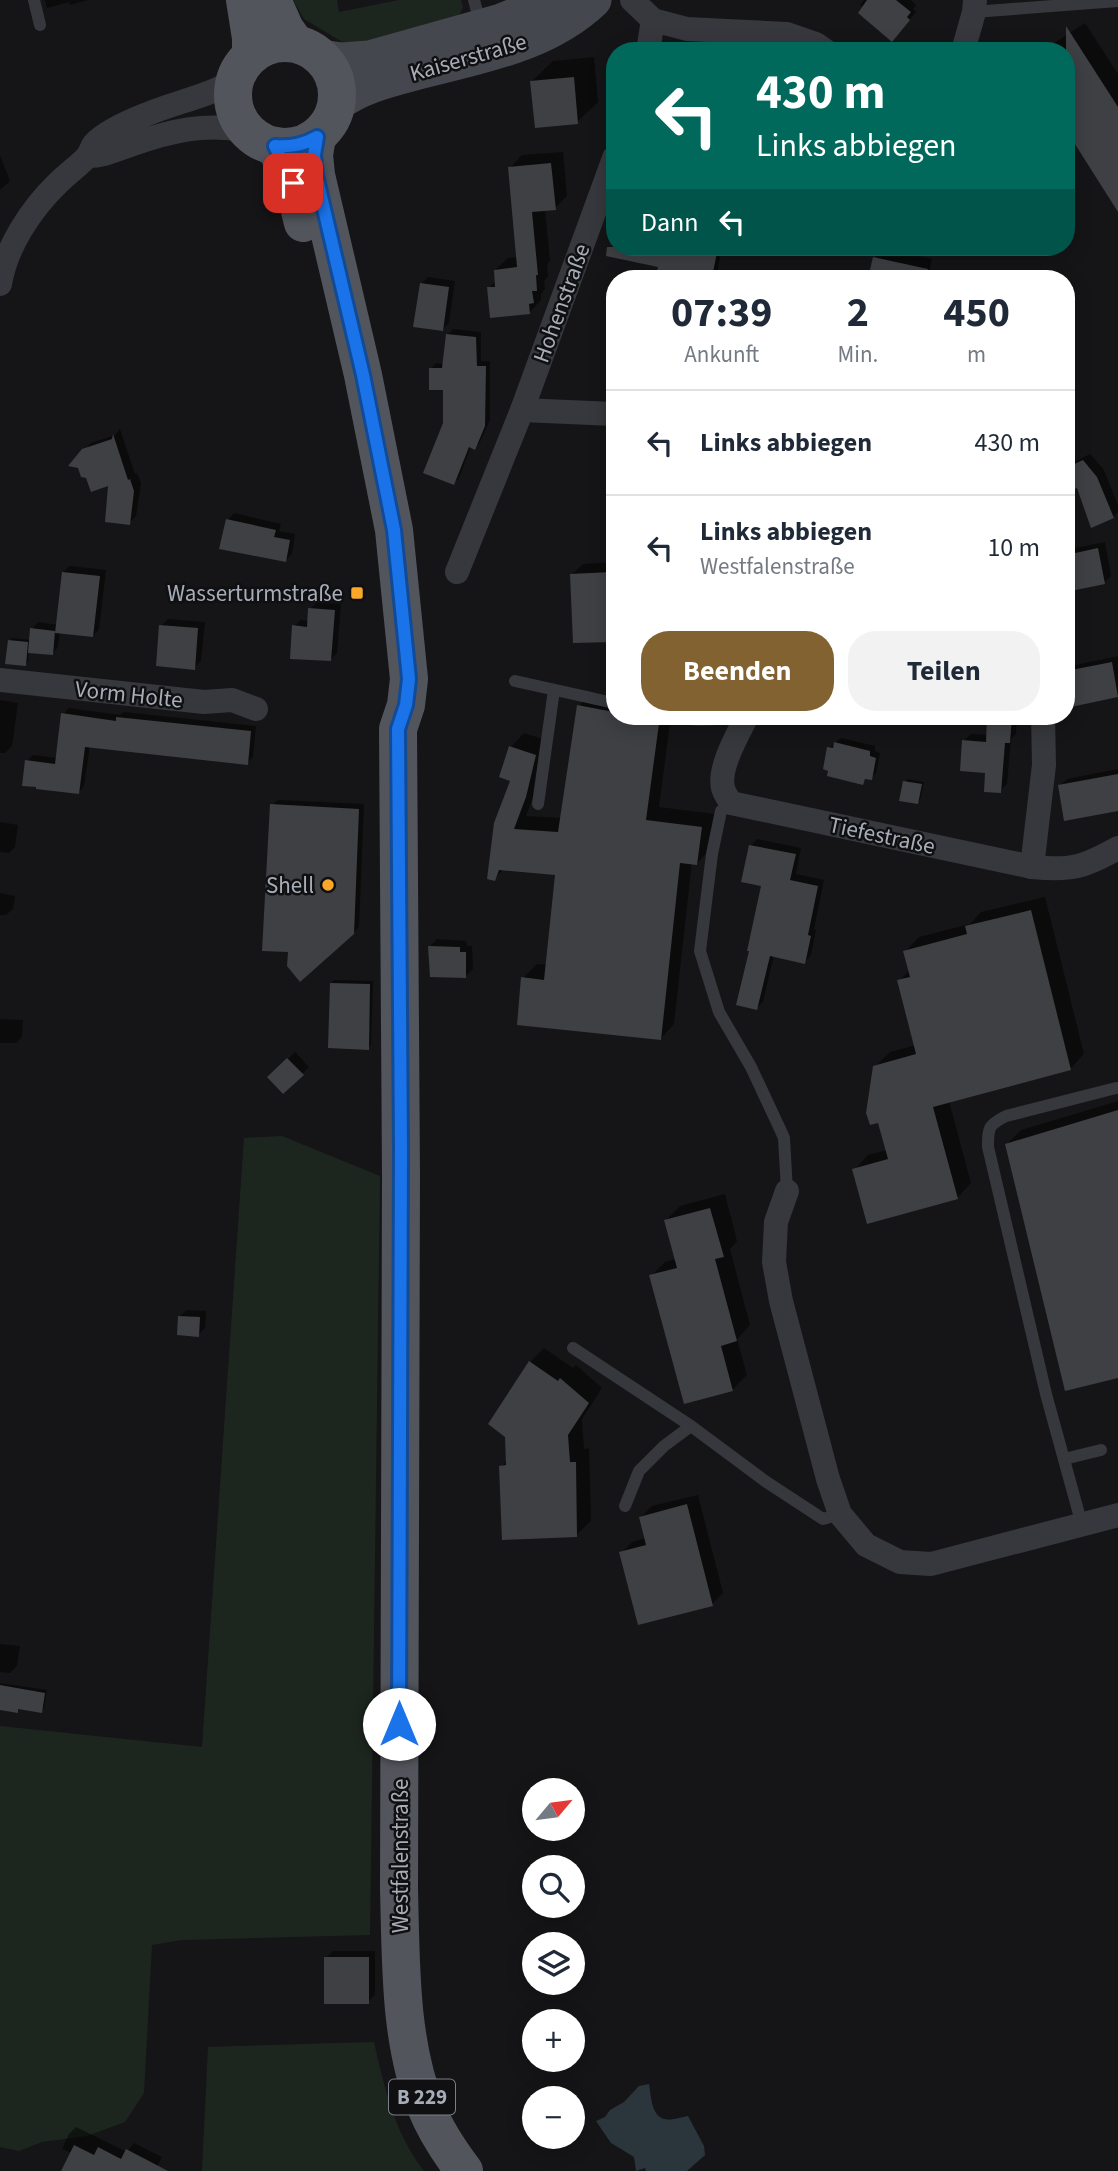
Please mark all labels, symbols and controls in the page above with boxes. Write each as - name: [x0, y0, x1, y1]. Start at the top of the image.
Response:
- street label: Kaiserstraße: [406, 25, 530, 90]
- text: 430 m: [756, 58, 885, 128]
- icon: left: [641, 70, 732, 161]
- text: Links abbiegen: [756, 123, 957, 169]
- pin: [263, 153, 323, 213]
- icon: arrive: [274, 164, 312, 202]
- icon: left: [713, 203, 751, 241]
- text: Dann: [641, 204, 699, 241]
- street label: Hohenstraße: [525, 239, 598, 367]
- text: 07:39: [671, 283, 772, 343]
- text: 2: [847, 283, 869, 343]
- text: 450: [943, 283, 1010, 343]
- text: Ankunft: [684, 338, 759, 371]
- text: Min.: [838, 338, 878, 371]
- text: m: [967, 338, 986, 371]
- icon: left: [641, 424, 679, 462]
- text: Links abbiegen: [700, 424, 872, 461]
- text: 430 m: [974, 424, 1040, 461]
- text: Links abbiegen: [700, 513, 872, 550]
- icon: left: [641, 529, 679, 567]
- text: 10 m: [987, 529, 1040, 566]
- text: Westfalenstraße: [700, 550, 855, 583]
- place label: Wasserturmstraße: [167, 577, 343, 610]
- marker: Wasserturmstraße: [349, 585, 365, 601]
- button: Beenden: [641, 631, 834, 711]
- button: Teilen: [848, 631, 1040, 711]
- street label: Vorm Holte: [74, 672, 184, 717]
- street label: Tiefestraße: [826, 808, 938, 863]
- place label: Shell: [266, 869, 314, 902]
- marker: Shell: [320, 877, 336, 893]
- position arrow: [362, 1687, 436, 1761]
- north arrow: [522, 1778, 584, 1841]
- map controls: [522, 1778, 585, 2149]
- street label: Westfalenstraße: [384, 1779, 417, 1933]
- button: search: [522, 1855, 585, 1918]
- button: layers: [522, 1932, 585, 1995]
- button: +: [522, 2009, 585, 2072]
- road number: B 229: [389, 2080, 455, 2114]
- button: −: [522, 2086, 585, 2149]

